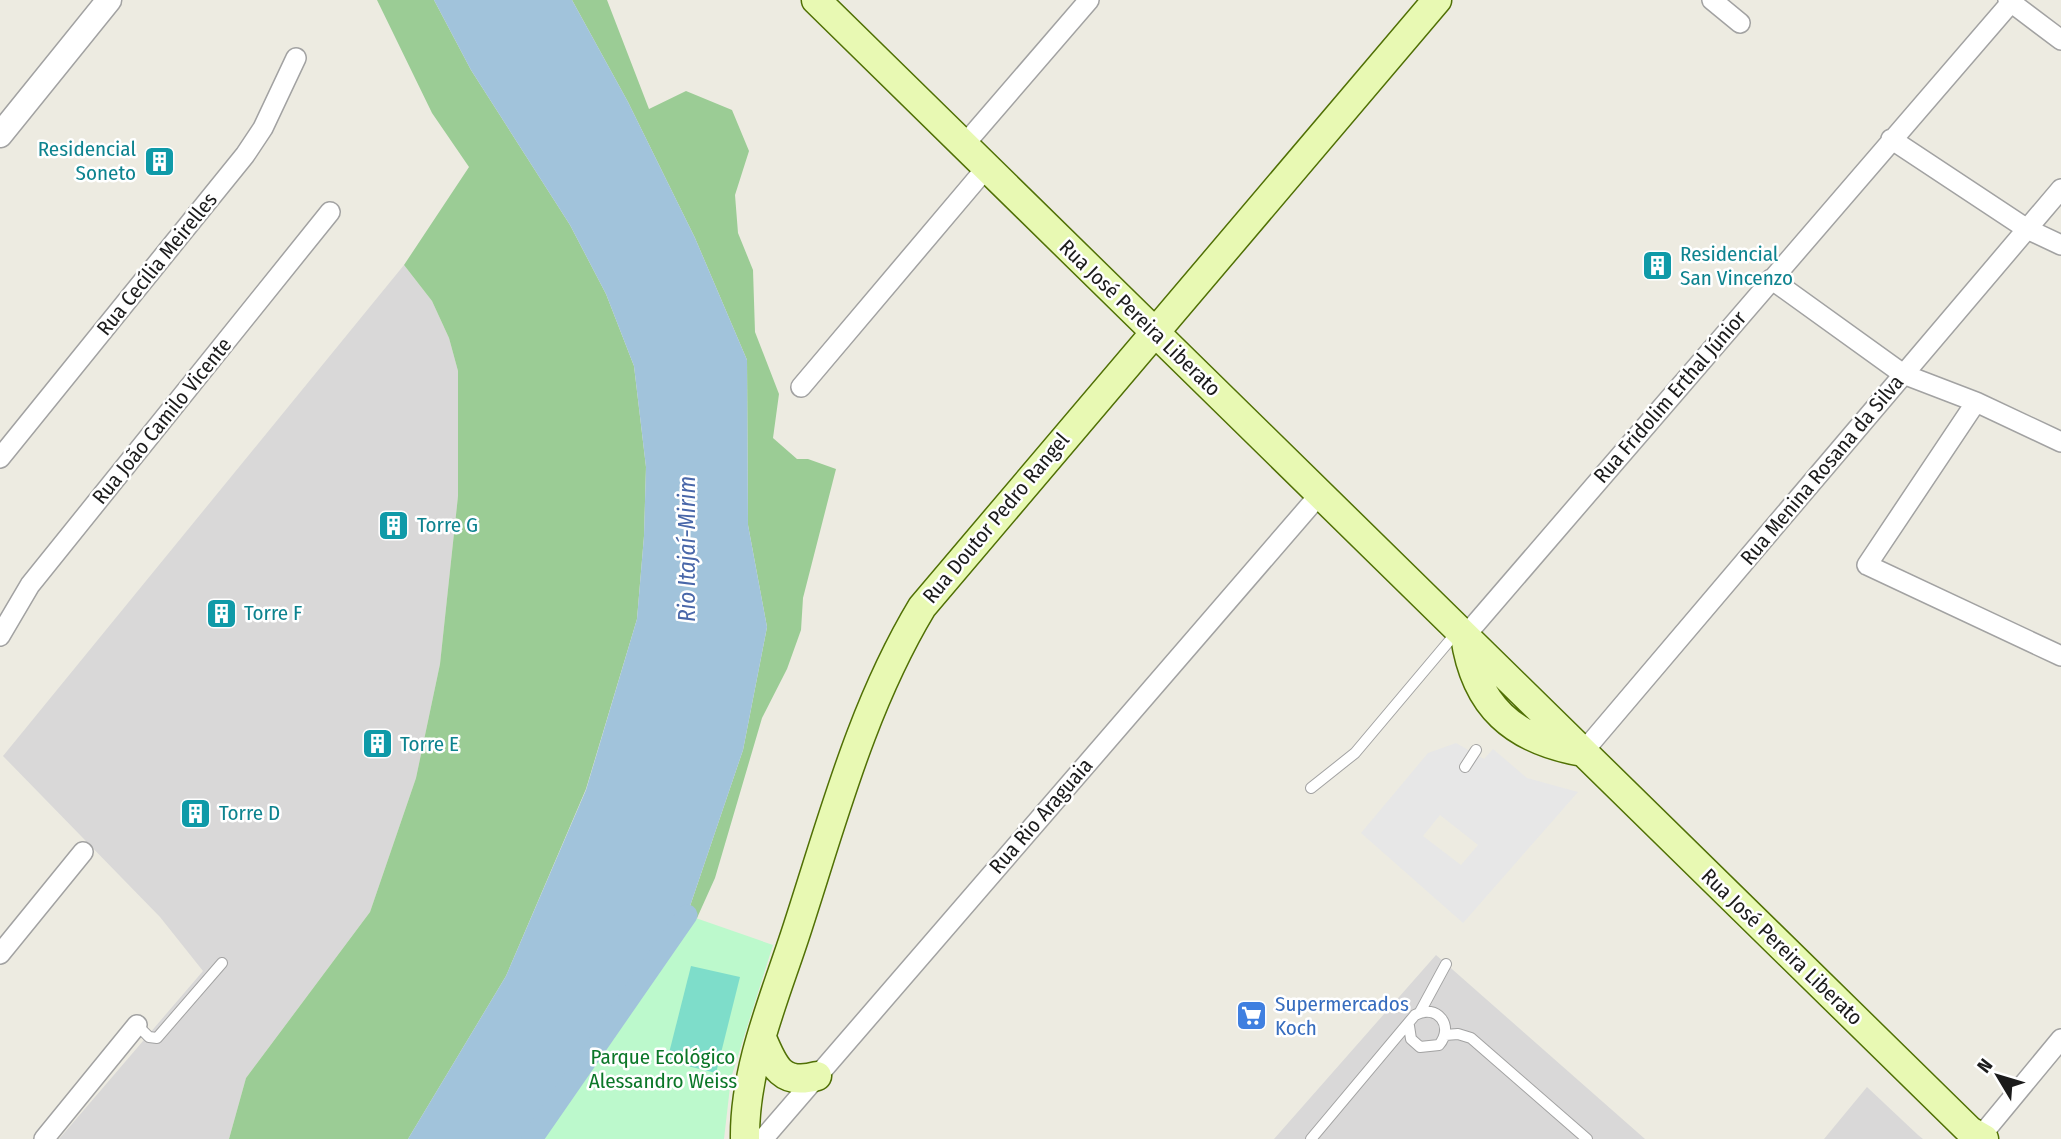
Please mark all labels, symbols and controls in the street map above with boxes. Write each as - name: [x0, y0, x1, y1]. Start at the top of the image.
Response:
- place label: Residencial Soneto: [38, 136, 136, 186]
- building icon: Residencial Soneto: [142, 144, 176, 178]
- street label: Rua Cecília Meirelles: [91, 187, 223, 341]
- street label: Rua José Pereira Liberato: [1054, 234, 1226, 402]
- place label: Residencial San Vincenzo: [1680, 241, 1793, 291]
- building icon: Residencial San Vincenzo: [1640, 249, 1674, 283]
- street label: Rua Fridolim Erthal Júnior: [1588, 305, 1752, 488]
- street label: Rua João Camilo Vicente: [87, 332, 237, 510]
- street label: Rua Menina Rosana da Silva: [1735, 370, 1909, 570]
- street label: Rua Doutor Pedro Rangel: [917, 427, 1075, 609]
- water label: Rio Itajaí-Mirim: [673, 476, 701, 622]
- building icon: Torre G: [377, 508, 411, 542]
- place label: Torre G: [417, 512, 478, 538]
- building icon: Torre F: [204, 596, 238, 630]
- place label: Torre F: [244, 600, 302, 626]
- building icon: Torre E: [360, 727, 394, 761]
- place label: Torre E: [400, 731, 459, 757]
- street label: Rua Rio Araguaia: [984, 753, 1098, 879]
- building icon: Torre D: [179, 796, 213, 830]
- place label: Torre D: [219, 800, 280, 826]
- street label: Rua José Pereira Liberato: [1696, 863, 1868, 1031]
- place label: Supermercados Koch: [1275, 991, 1409, 1041]
- supermarket icon: Supermercados Koch: [1235, 999, 1269, 1033]
- north arrow: [1963, 1041, 2033, 1111]
- park label: Parque Ecológico Alessandro Weiss: [589, 1044, 737, 1094]
- text: N: [1972, 1054, 1998, 1077]

